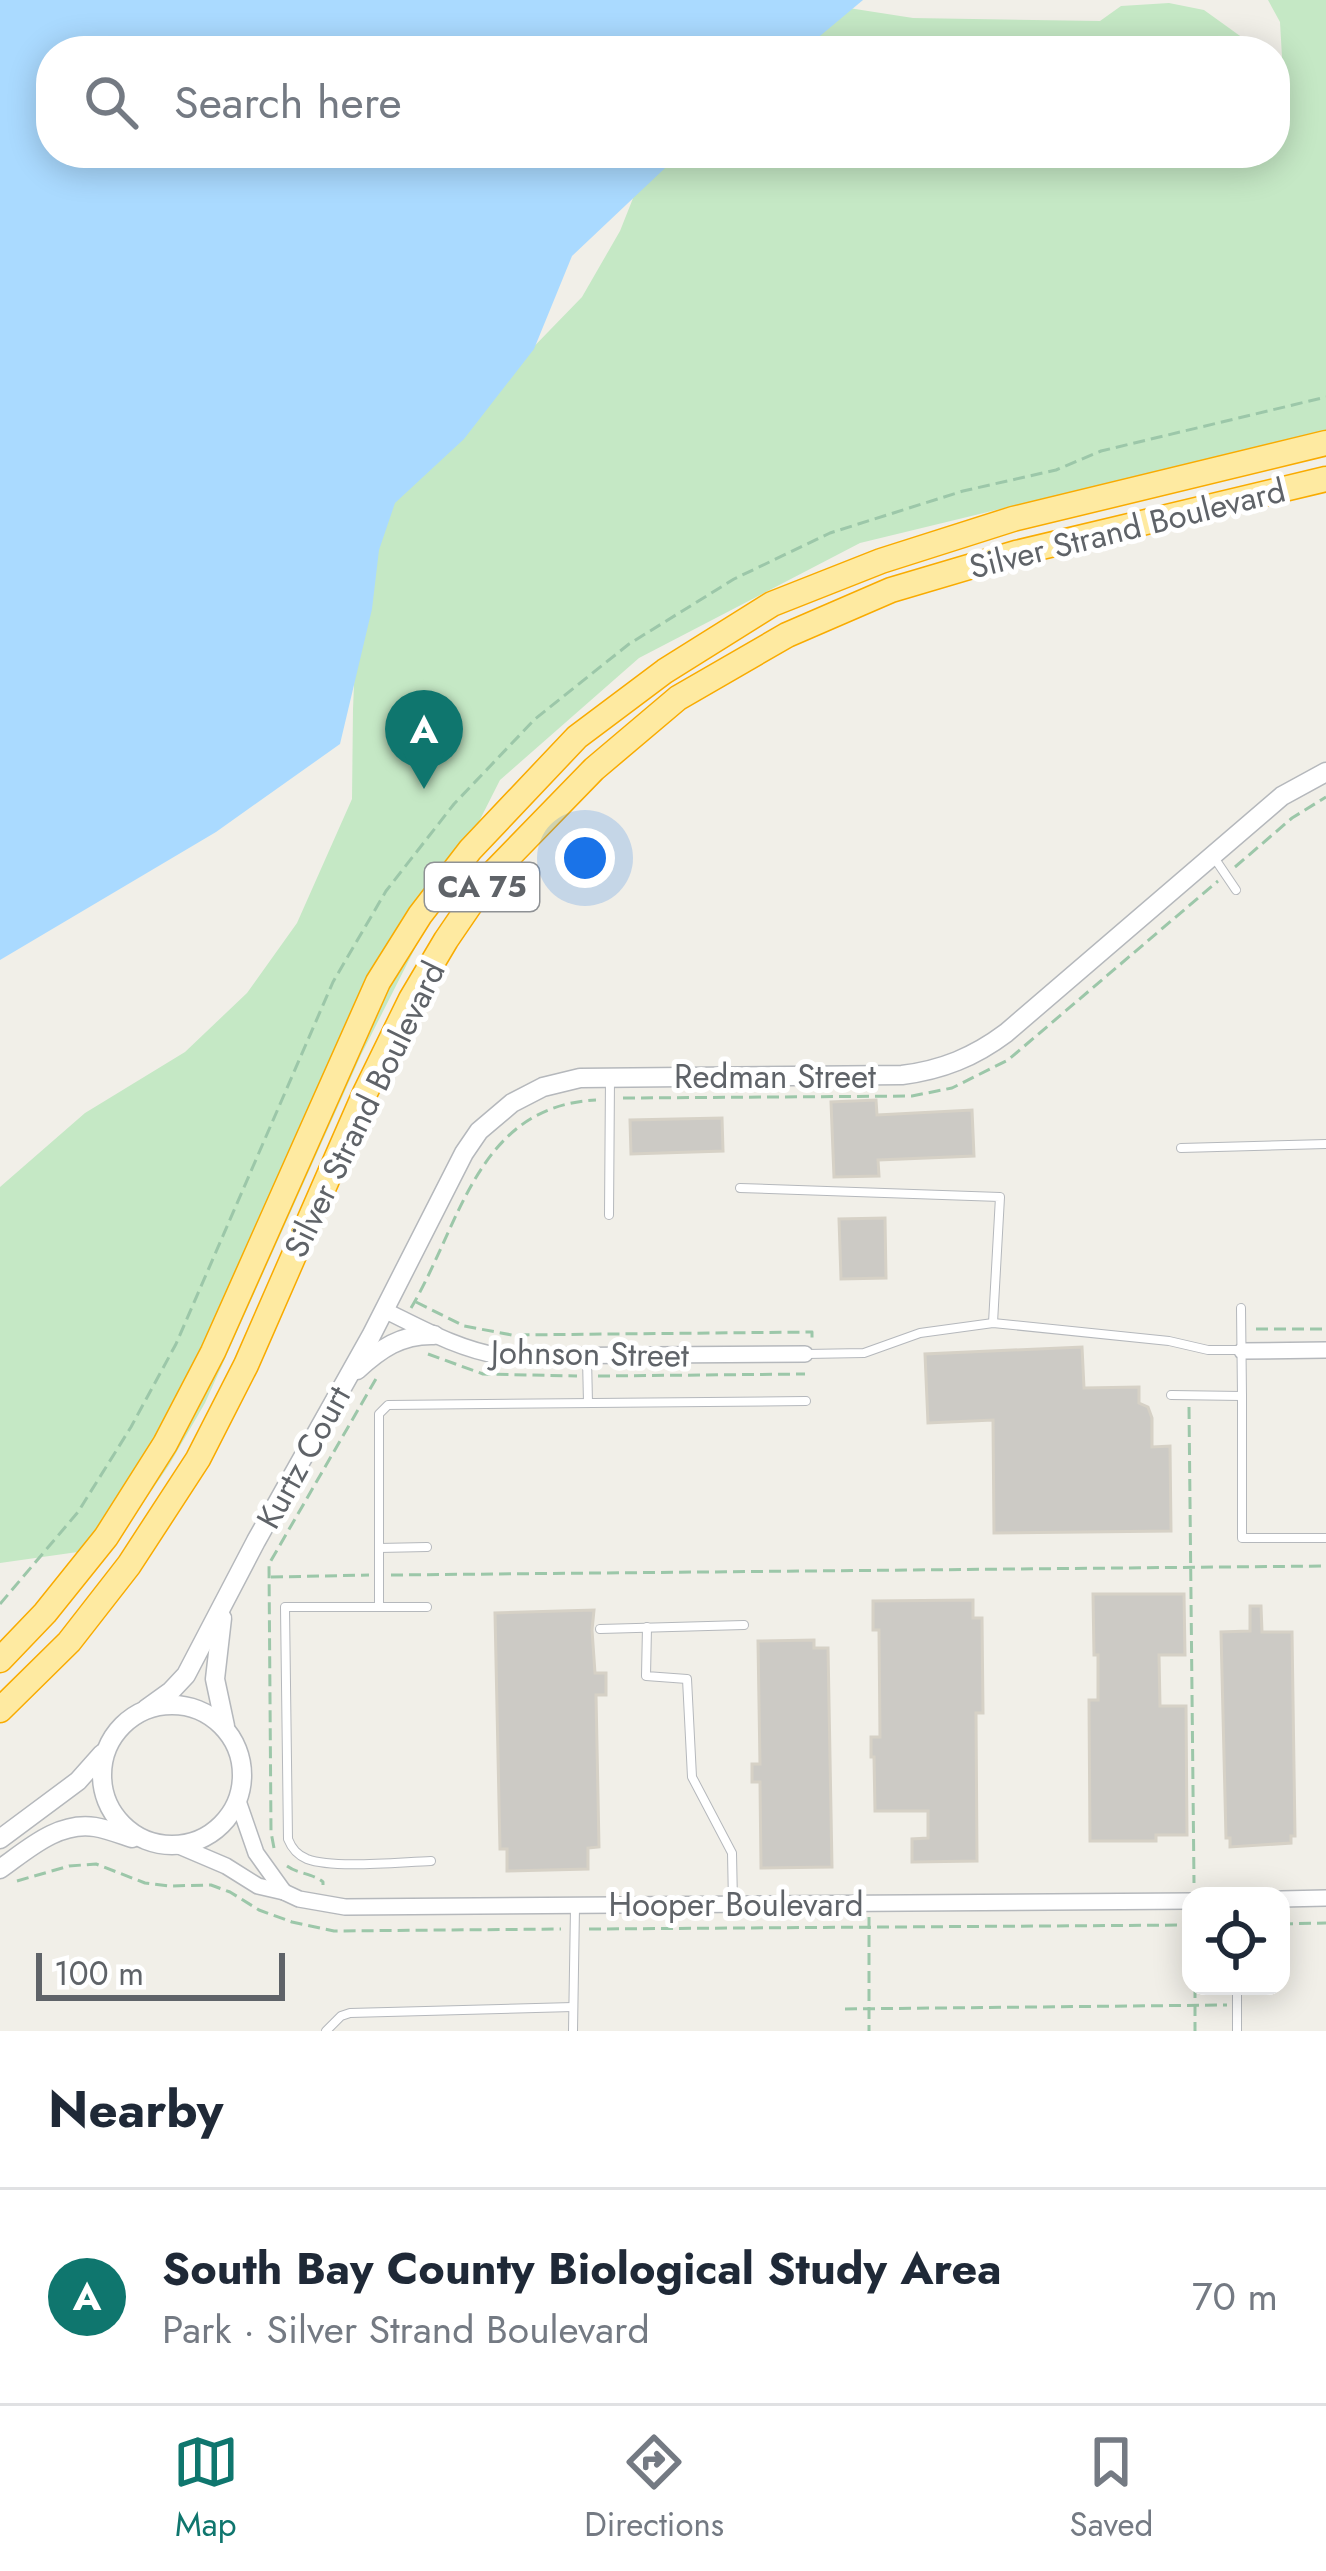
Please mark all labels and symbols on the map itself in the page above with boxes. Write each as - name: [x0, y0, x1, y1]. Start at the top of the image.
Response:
- street label: Silver Strand Boulevard: [964, 466, 1290, 590]
- pin: A: [385, 690, 463, 789]
- your location: [555, 828, 615, 888]
- road number: CA 75: [425, 863, 539, 911]
- street label: Silver Strand Boulevard: [272, 953, 457, 1265]
- street label: Redman Street: [674, 1053, 876, 1100]
- street label: Johnson Street: [487, 1328, 689, 1379]
- street label: Kurtz Court: [245, 1377, 362, 1537]
- street label: Hooper Boulevard: [608, 1881, 864, 1928]
- scale bar: [36, 1947, 285, 2000]

